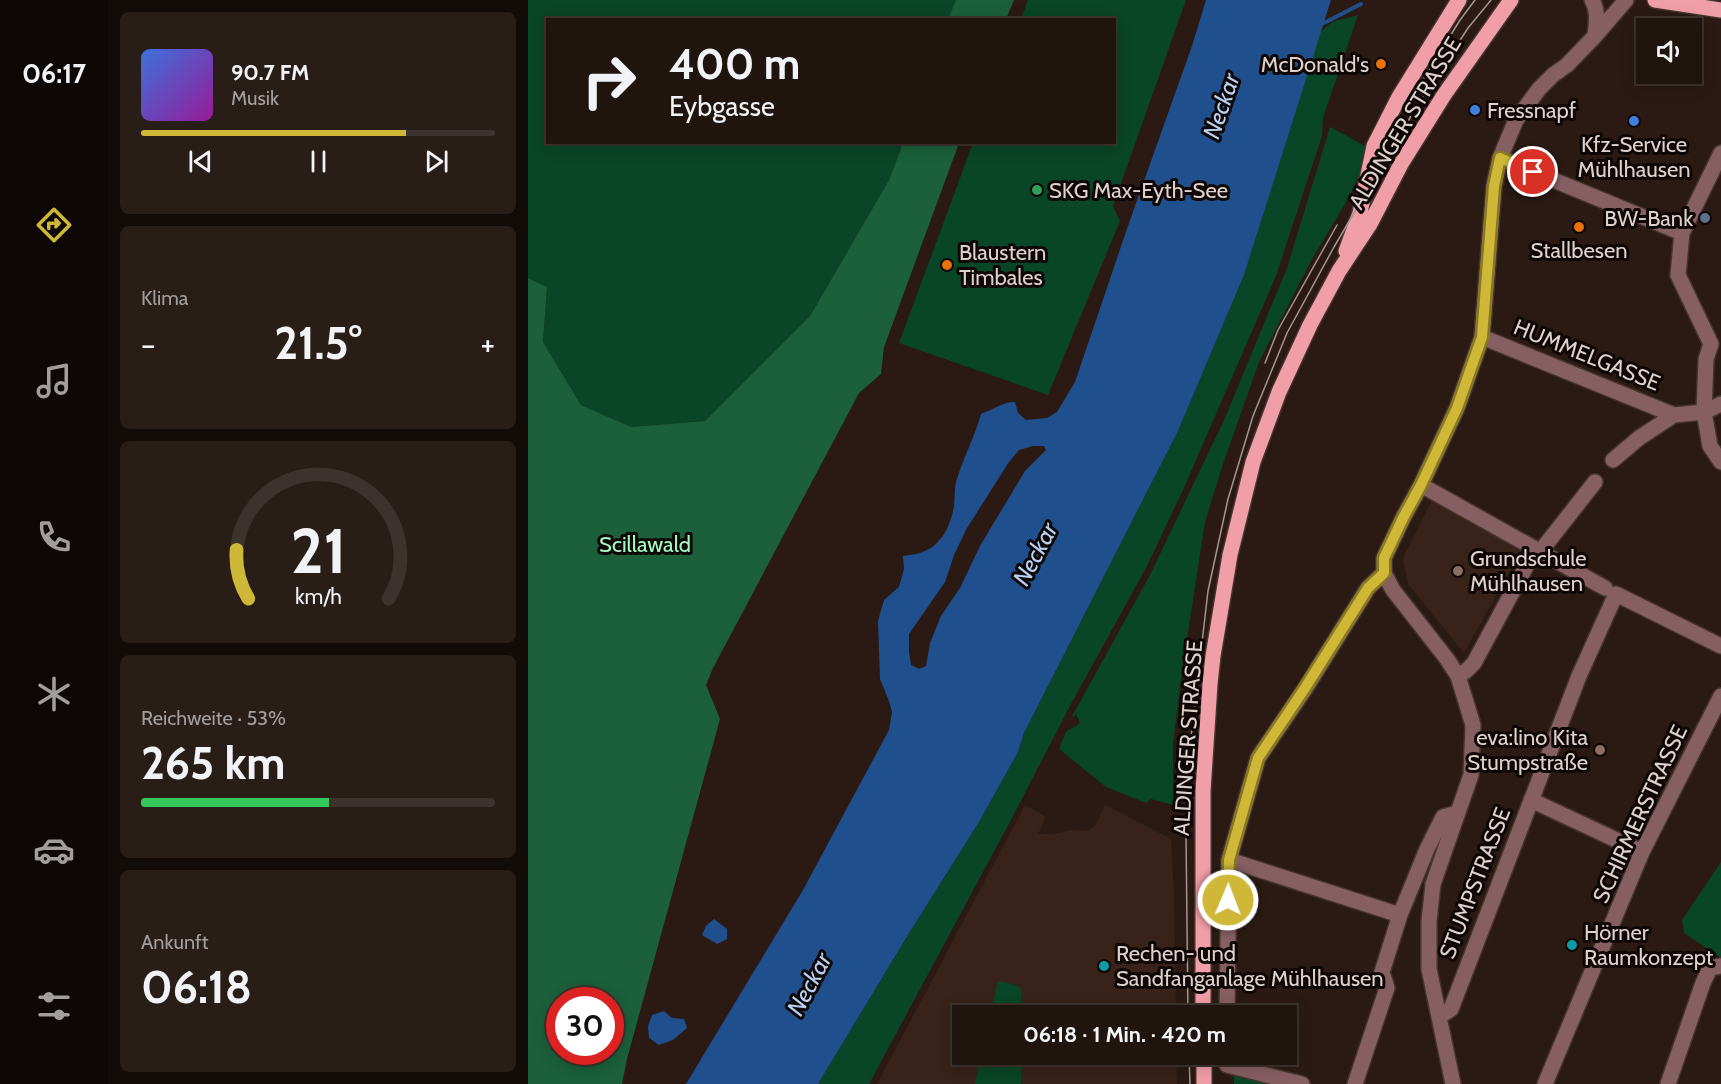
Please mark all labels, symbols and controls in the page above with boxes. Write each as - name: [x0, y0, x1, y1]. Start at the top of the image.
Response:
- map controls: [1636, 18, 1702, 84]
- button: sound: [1636, 18, 1702, 84]
- street label: ALDINGER STRASSE: [1343, 32, 1467, 214]
- text: 400 m: [669, 38, 800, 90]
- icon: right: [570, 42, 648, 120]
- place label: McDonald's: [1261, 51, 1369, 78]
- text: 06:17: [22, 57, 86, 90]
- marker: McDonald's: [1374, 57, 1388, 71]
- text: 90.7 FM: [231, 59, 309, 86]
- water label: Neckar: [1196, 68, 1246, 142]
- text: Musik: [231, 86, 279, 110]
- text: Eybgasse: [669, 90, 775, 123]
- place label: Fressnapf: [1487, 97, 1576, 124]
- marker: Fressnapf: [1468, 103, 1482, 117]
- marker: Kfz-Service Mühlhausen: [1627, 114, 1641, 128]
- place label: Kfz-Service Mühlhausen: [1578, 131, 1690, 183]
- icon: previous: [184, 145, 217, 178]
- icon: pause: [302, 145, 335, 178]
- icon: next: [420, 145, 453, 178]
- pin: [1507, 146, 1558, 197]
- icon: arrive: [1516, 155, 1549, 188]
- place label: SKG Max-Eyth-See: [1049, 177, 1228, 204]
- marker: SKG Max-Eyth-See: [1030, 183, 1044, 197]
- icon: directions: [33, 204, 75, 246]
- place label: BW-Bank: [1604, 205, 1693, 232]
- marker: BW-Bank: [1698, 211, 1712, 225]
- marker: Stallbesen: [1572, 220, 1586, 234]
- place label: Stallbesen: [1530, 237, 1628, 264]
- place label: Blaustern Timbales: [959, 239, 1046, 291]
- marker: Blaustern Timbales: [940, 258, 954, 272]
- text: Klima: [141, 286, 188, 310]
- street label: HUMMELGASSE: [1510, 313, 1664, 397]
- text: 21.5°: [274, 316, 362, 370]
- text: −: [141, 324, 156, 364]
- text: +: [480, 324, 495, 364]
- icon: music: [33, 360, 75, 402]
- text: 21: [290, 513, 346, 589]
- icon: phone: [33, 516, 75, 558]
- water label: Neckar: [1006, 516, 1064, 590]
- park label: Scillawald: [599, 531, 691, 558]
- place label: Grundschule Mühlhausen: [1470, 545, 1587, 597]
- marker: Grundschule Mühlhausen: [1451, 564, 1465, 578]
- text: km/h: [295, 583, 341, 609]
- street label: ALDINGER STRASSE: [1168, 639, 1208, 837]
- icon: climate: [33, 673, 75, 715]
- text: Reichweite · 53%: [141, 706, 286, 730]
- street label: SCHIRMERSTRASSE: [1587, 721, 1693, 907]
- place label: eva:lino Kita Stumpstraße: [1467, 724, 1588, 776]
- text: 265 km: [141, 736, 285, 790]
- marker: eva:lino Kita Stumpstraße: [1593, 743, 1607, 757]
- street label: STUMPSTRASSE: [1434, 803, 1516, 963]
- icon: car: [33, 829, 75, 871]
- position arrow: [1196, 868, 1260, 932]
- place label: Hörner Raumkonzept: [1584, 919, 1714, 971]
- text: Ankunft: [141, 930, 208, 954]
- marker: Hörner Raumkonzept: [1565, 938, 1579, 952]
- place label: Rechen- und Sandfanganlage Mühlhausen: [1116, 940, 1384, 992]
- water label: Neckar: [780, 946, 838, 1020]
- marker: Rechen- und Sandfanganlage Mühlhausen: [1097, 959, 1111, 973]
- text: 06:18: [141, 960, 252, 1014]
- icon: filters: [33, 985, 75, 1027]
- speed limit sign: 30: [546, 987, 624, 1065]
- text: 06:18 · 1 Min. · 420 m: [1023, 1021, 1226, 1048]

